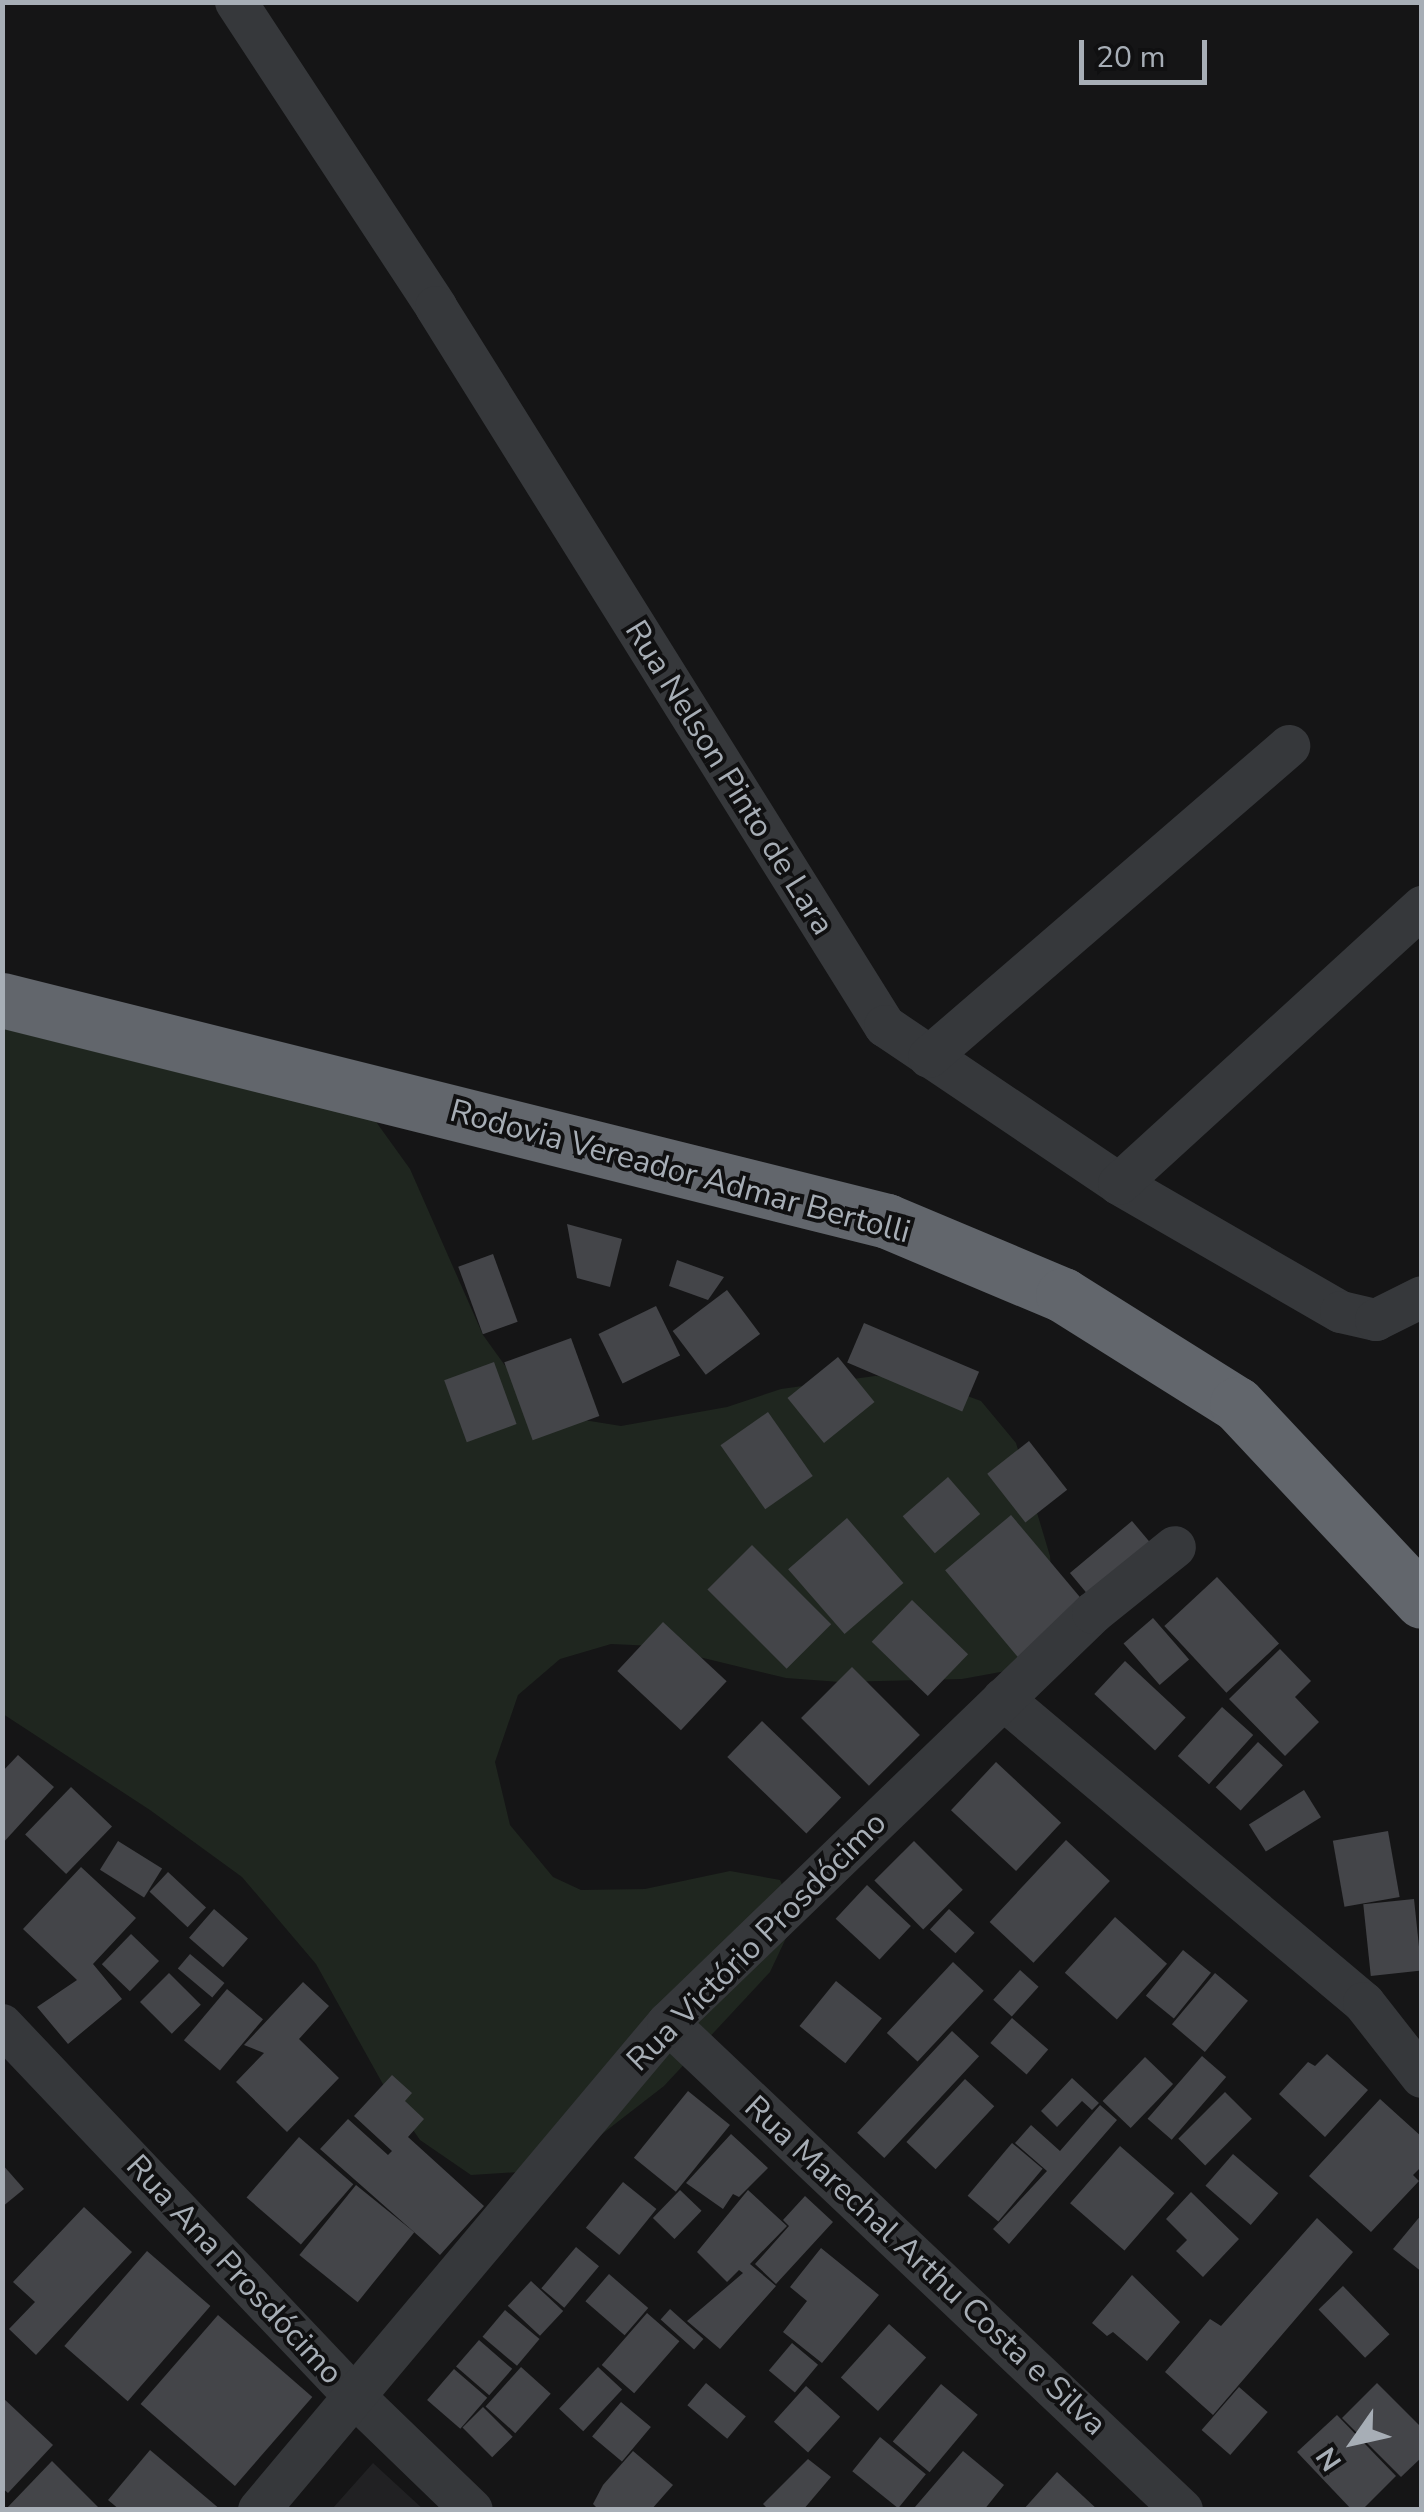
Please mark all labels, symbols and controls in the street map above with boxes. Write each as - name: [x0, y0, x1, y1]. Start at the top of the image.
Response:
- scale bar: [1084, 20, 1212, 82]
- text: 20 m: [1096, 37, 1165, 78]
- street label: Rua Nelson Pinto de Lara: [616, 614, 842, 942]
- street label: Rodovia Vereador Admar Bertolli: [446, 1092, 914, 1252]
- street label: Rua Victório Prosdócimo: [619, 1804, 895, 2080]
- street label: Rua Marechal Arthu Costa e Silva: [736, 2088, 1114, 2444]
- street label: Rua Ana Prosdócimo: [118, 2147, 350, 2393]
- north arrow: [1304, 2392, 1404, 2492]
- text: N: [1308, 2439, 1351, 2478]

